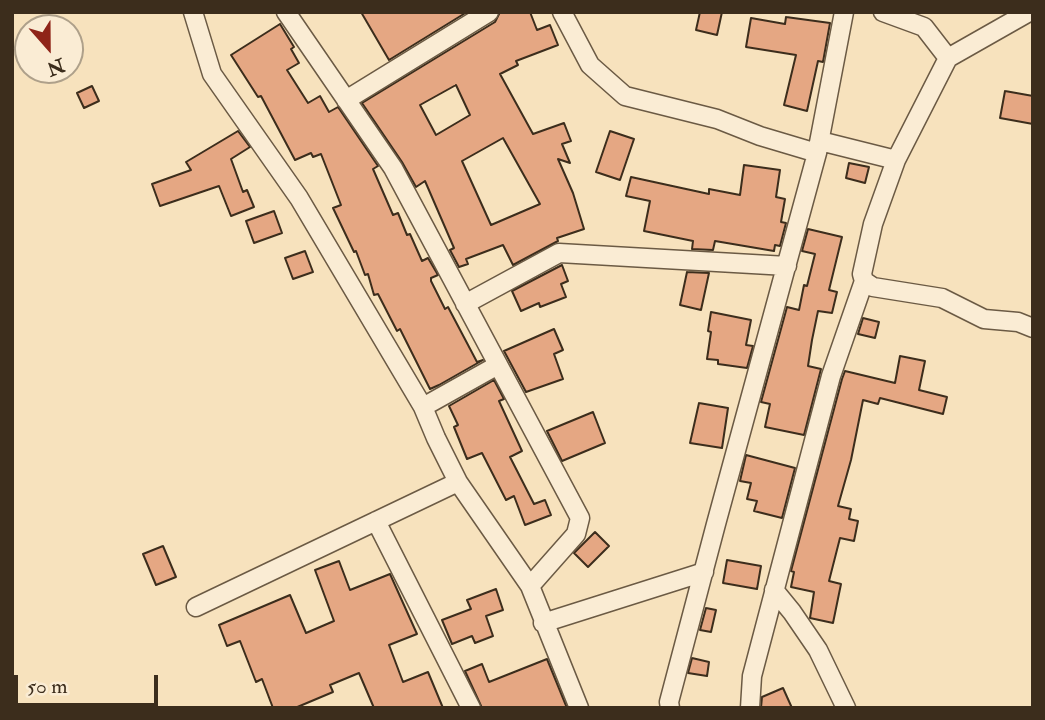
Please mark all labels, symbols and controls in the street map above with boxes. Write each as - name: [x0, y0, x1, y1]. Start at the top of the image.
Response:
- north arrow: [14, 14, 84, 84]
- text: N: [44, 52, 68, 81]
- scale bar: [18, 660, 161, 704]
- text: 50 m: [27, 673, 68, 700]

